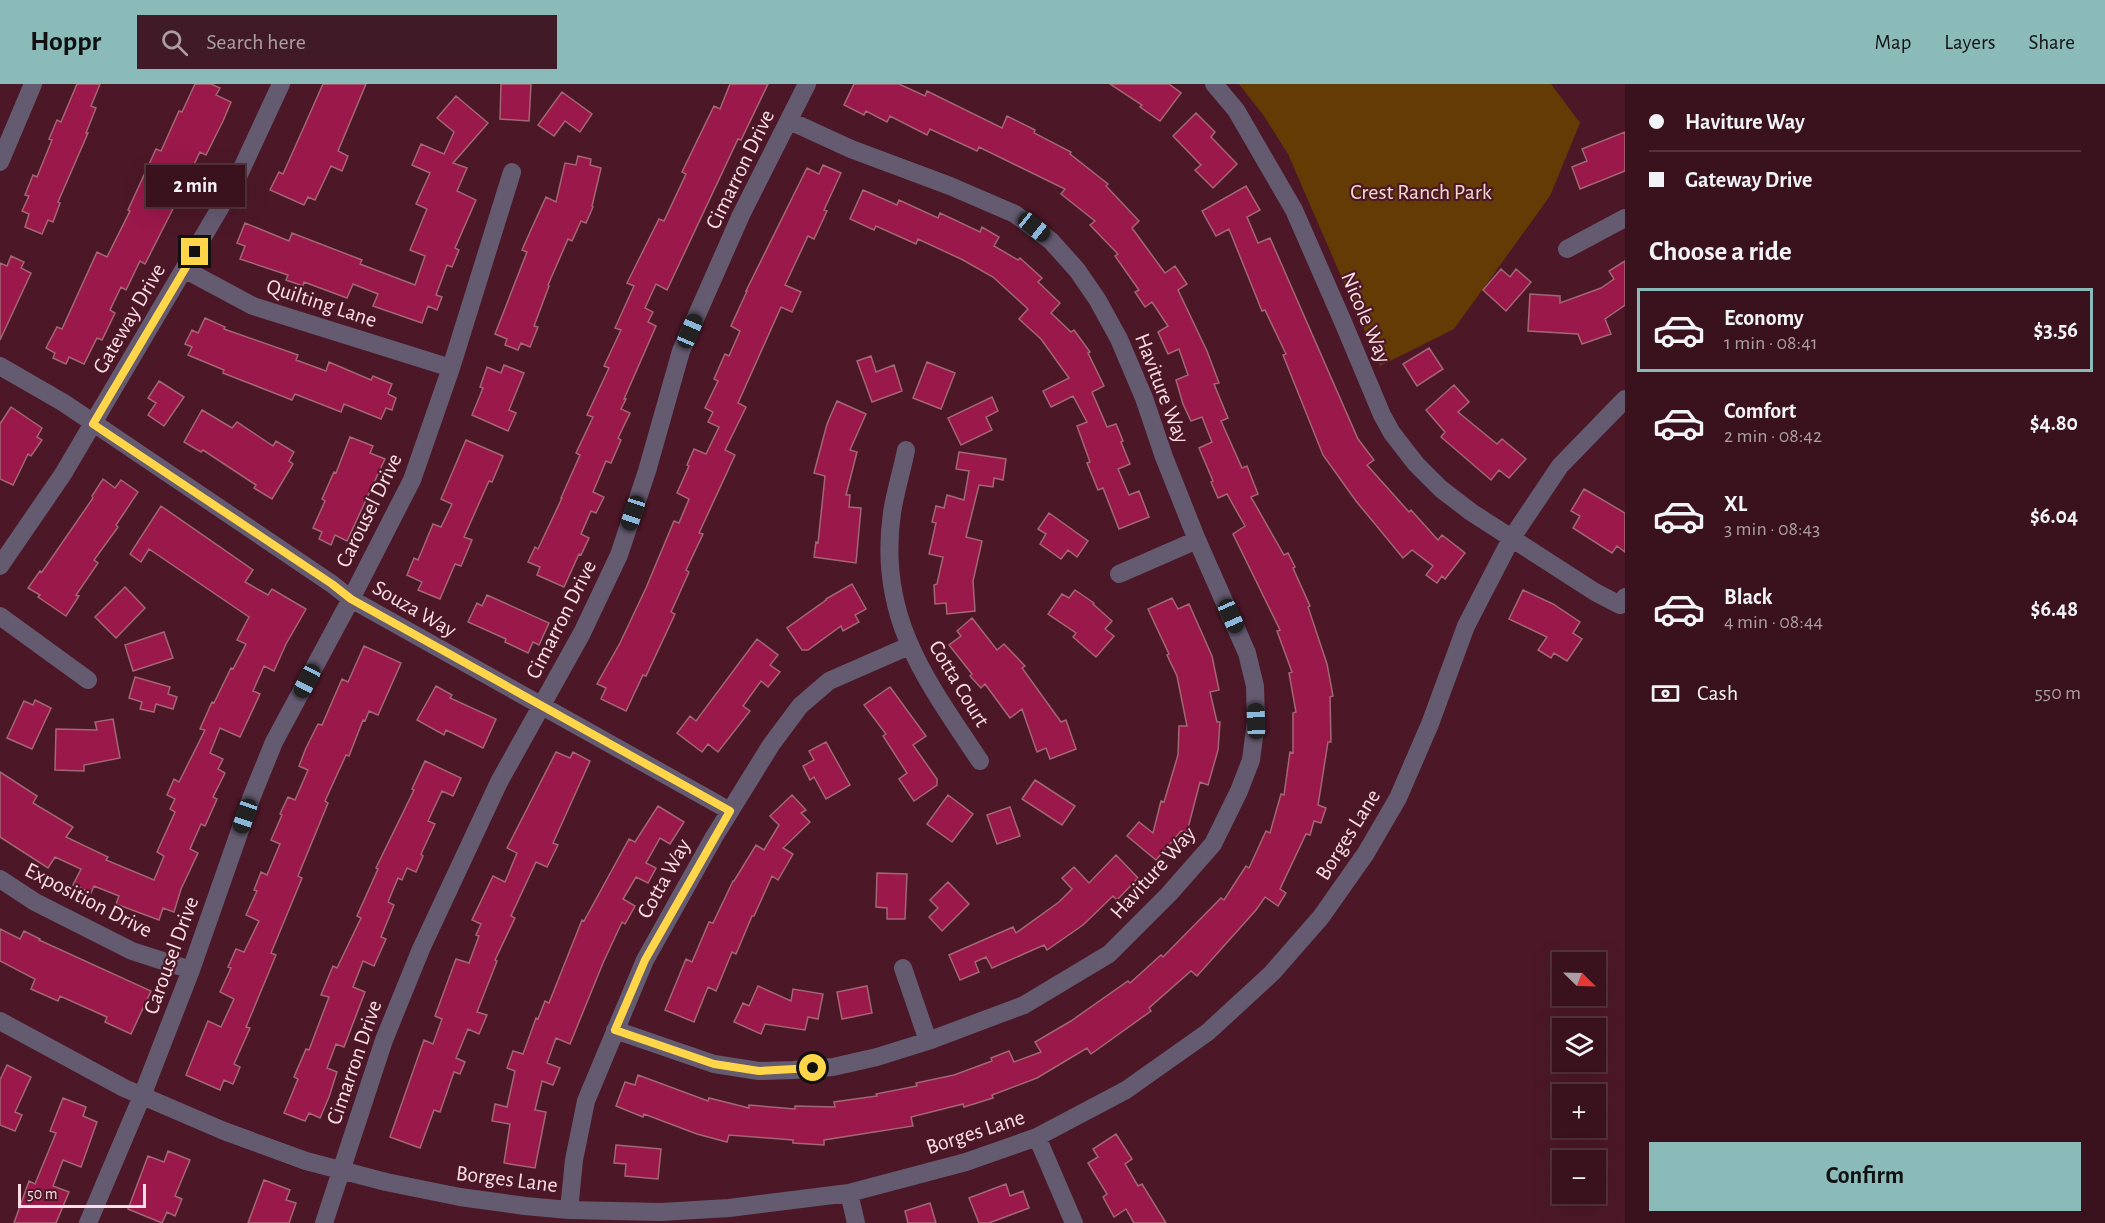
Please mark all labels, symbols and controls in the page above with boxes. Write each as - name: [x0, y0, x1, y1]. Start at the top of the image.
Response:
- search box: [137, 15, 557, 69]
- icon: search: [158, 26, 191, 59]
- text: Hoppr: [30, 28, 101, 56]
- text: Search here: [206, 31, 306, 53]
- text: Map: [1875, 32, 1911, 53]
- text: Layers: [1944, 32, 1995, 53]
- text: Share: [2028, 32, 2075, 53]
- street label: Cimarron Drive: [702, 106, 778, 233]
- text: Haviture Way: [1685, 111, 1805, 133]
- callout: 2 min: [146, 165, 244, 207]
- text: Gateway Drive: [1685, 169, 1812, 191]
- text: 2 min: [173, 176, 218, 196]
- park label: Crest Ranch Park: [1350, 181, 1492, 203]
- car: [1014, 209, 1054, 245]
- route end: [181, 238, 208, 265]
- text: Choose a ride: [1649, 238, 1792, 265]
- street label: Gateway Drive: [89, 260, 169, 377]
- street label: Nicole Way: [1337, 269, 1395, 367]
- street label: Quilting Lane: [264, 275, 380, 331]
- icon: car: [1652, 303, 1706, 357]
- text: Economy: [1724, 307, 1804, 329]
- car: [675, 311, 705, 351]
- text: $3.56: [2033, 319, 2078, 341]
- street label: Haviture Way: [1131, 330, 1193, 447]
- text: 1 min · 08:41: [1724, 333, 1818, 353]
- icon: car: [1652, 396, 1706, 450]
- text: Comfort: [1724, 400, 1796, 422]
- text: $4.80: [2030, 412, 2078, 434]
- text: 2 min · 08:42: [1724, 426, 1822, 446]
- street label: Carousel Drive: [332, 450, 406, 571]
- icon: car: [1652, 489, 1706, 543]
- car: [619, 493, 647, 533]
- text: XL: [1724, 493, 1747, 515]
- text: $6.04: [2030, 505, 2078, 527]
- text: 3 min · 08:43: [1724, 519, 1820, 539]
- street label: Cimarron Drive: [522, 557, 600, 682]
- street label: Souza Way: [369, 576, 461, 642]
- icon: car: [1652, 582, 1706, 636]
- text: Black: [1724, 586, 1772, 608]
- car: [1215, 596, 1247, 636]
- text: $6.48: [2031, 598, 2078, 620]
- text: 4 min · 08:44: [1724, 612, 1823, 632]
- street label: Cotta Court: [925, 636, 993, 731]
- car: [291, 661, 323, 701]
- icon: cash: [1649, 677, 1682, 710]
- text: Cash: [1697, 682, 1738, 704]
- text: 550 m: [2034, 683, 2081, 703]
- car: [1246, 703, 1266, 739]
- street label: Borges Lane: [1311, 785, 1384, 884]
- car: [231, 796, 259, 836]
- street label: Haviture Way: [1106, 822, 1200, 923]
- street label: Cotta Way: [633, 834, 695, 922]
- street label: Exposition Drive: [21, 858, 156, 941]
- street label: Carousel Drive: [139, 894, 202, 1017]
- north arrow: [1552, 952, 1606, 1006]
- map controls: [1552, 952, 1606, 1204]
- street label: Cimarron Drive: [322, 997, 385, 1127]
- button: layers: [1552, 1018, 1606, 1072]
- route start: [799, 1054, 826, 1081]
- button: +: [1552, 1084, 1606, 1138]
- street label: Borges Lane: [923, 1106, 1027, 1158]
- button: Confirm: [1649, 1142, 2081, 1211]
- button: −: [1552, 1150, 1606, 1204]
- street label: Borges Lane: [455, 1162, 559, 1196]
- scale bar: [18, 1181, 146, 1208]
- text: 50 m: [27, 1186, 58, 1202]

